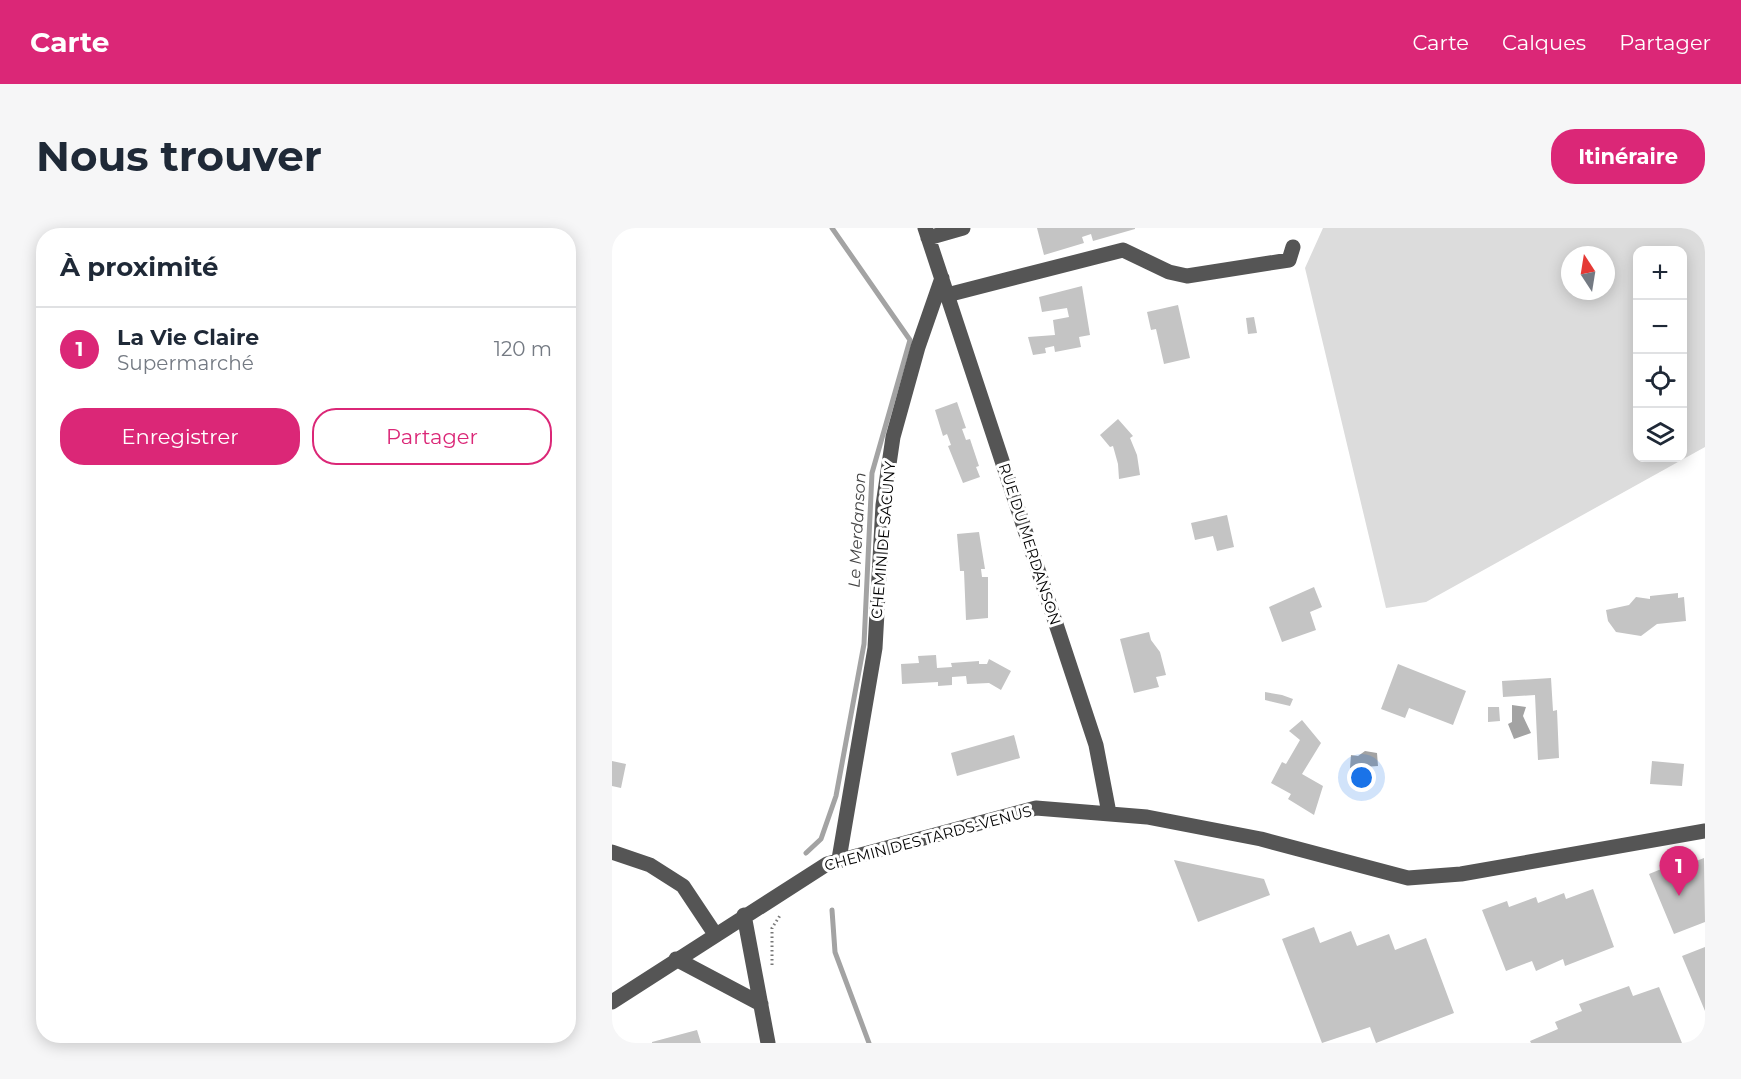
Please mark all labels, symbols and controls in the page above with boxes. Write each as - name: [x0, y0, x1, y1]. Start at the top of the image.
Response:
- text: Carte: [30, 25, 109, 59]
- text: Carte: [1412, 30, 1469, 55]
- text: Calques: [1502, 30, 1586, 55]
- text: Partager: [1619, 30, 1711, 55]
- button: Itinéraire: [1551, 129, 1705, 184]
- text: Nous trouver: [36, 130, 322, 182]
- north arrow: [1561, 246, 1615, 300]
- map controls: [1633, 246, 1687, 462]
- button: +: [1633, 246, 1687, 300]
- text: À proximité: [60, 251, 219, 283]
- button: −: [1633, 300, 1687, 354]
- text: La Vie Claire: [117, 324, 259, 351]
- text: 1: [76, 337, 83, 361]
- text: 120 m: [494, 337, 552, 361]
- text: Supermarché: [117, 351, 254, 375]
- button: locate: [1633, 354, 1687, 408]
- button: Enregistrer: [60, 408, 300, 465]
- button: Partager: [312, 408, 552, 465]
- button: layers: [1633, 408, 1687, 462]
- street label: CHEMIN DE SACUNY: [867, 460, 899, 620]
- street label: RUE DU MERDANSON: [995, 461, 1065, 627]
- water label: Le Merdanson: [844, 472, 870, 588]
- your location: [1347, 763, 1376, 792]
- street label: CHEMIN DES TARDS-VENUS: [822, 801, 1034, 875]
- pin: 1: [1660, 846, 1698, 896]

